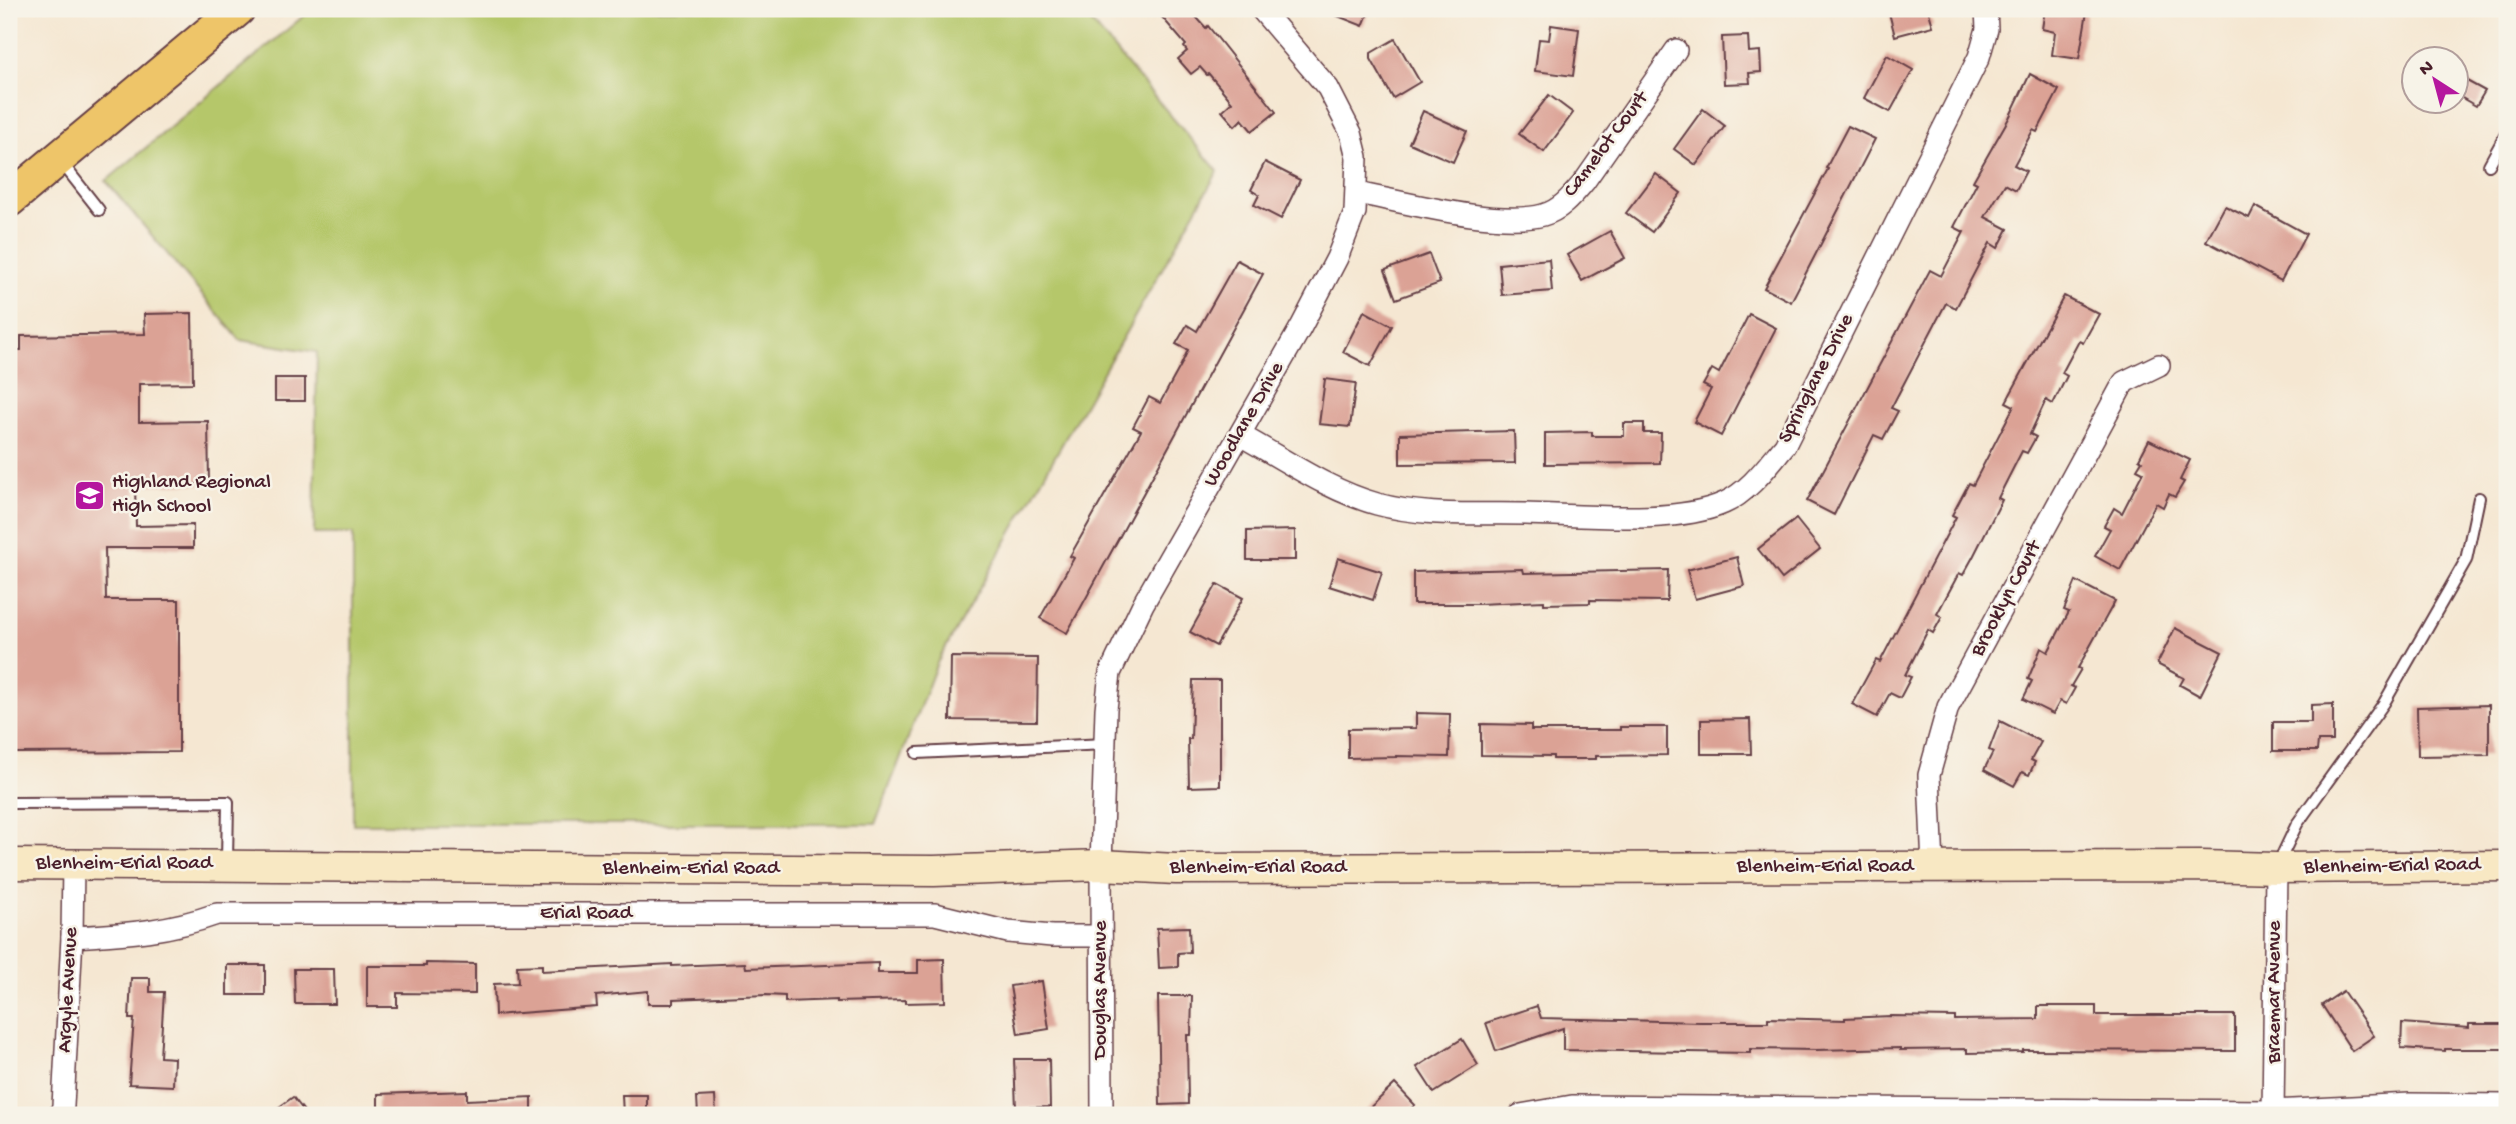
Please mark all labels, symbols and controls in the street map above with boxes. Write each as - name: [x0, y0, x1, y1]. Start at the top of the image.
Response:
- north arrow: [2400, 46, 2470, 116]
- text: N: [2415, 56, 2439, 82]
- street label: Camelot Court: [1559, 85, 1656, 203]
- street label: Springlane Drive: [1774, 309, 1861, 448]
- street label: Woodlane Drive: [1199, 357, 1291, 492]
- place label: Highland Regional High School: [112, 471, 271, 520]
- school or university icon: Highland Regional High School: [72, 478, 106, 512]
- street label: Brooklyn Court: [1966, 535, 2049, 662]
- street label: Blenheim-Erial Road: [35, 852, 214, 877]
- street label: Blenheim-Erial Road: [2303, 853, 2482, 881]
- street label: Blenheim-Erial Road: [1736, 855, 1915, 880]
- street label: Blenheim-Erial Road: [1169, 856, 1348, 881]
- street label: Blenheim-Erial Road: [602, 857, 781, 882]
- street label: Erial Road: [540, 902, 634, 927]
- street label: Braemar Avenue: [2263, 919, 2288, 1064]
- street label: Douglas Avenue: [1089, 920, 1114, 1061]
- street label: Argyle Avenue: [53, 925, 85, 1053]

